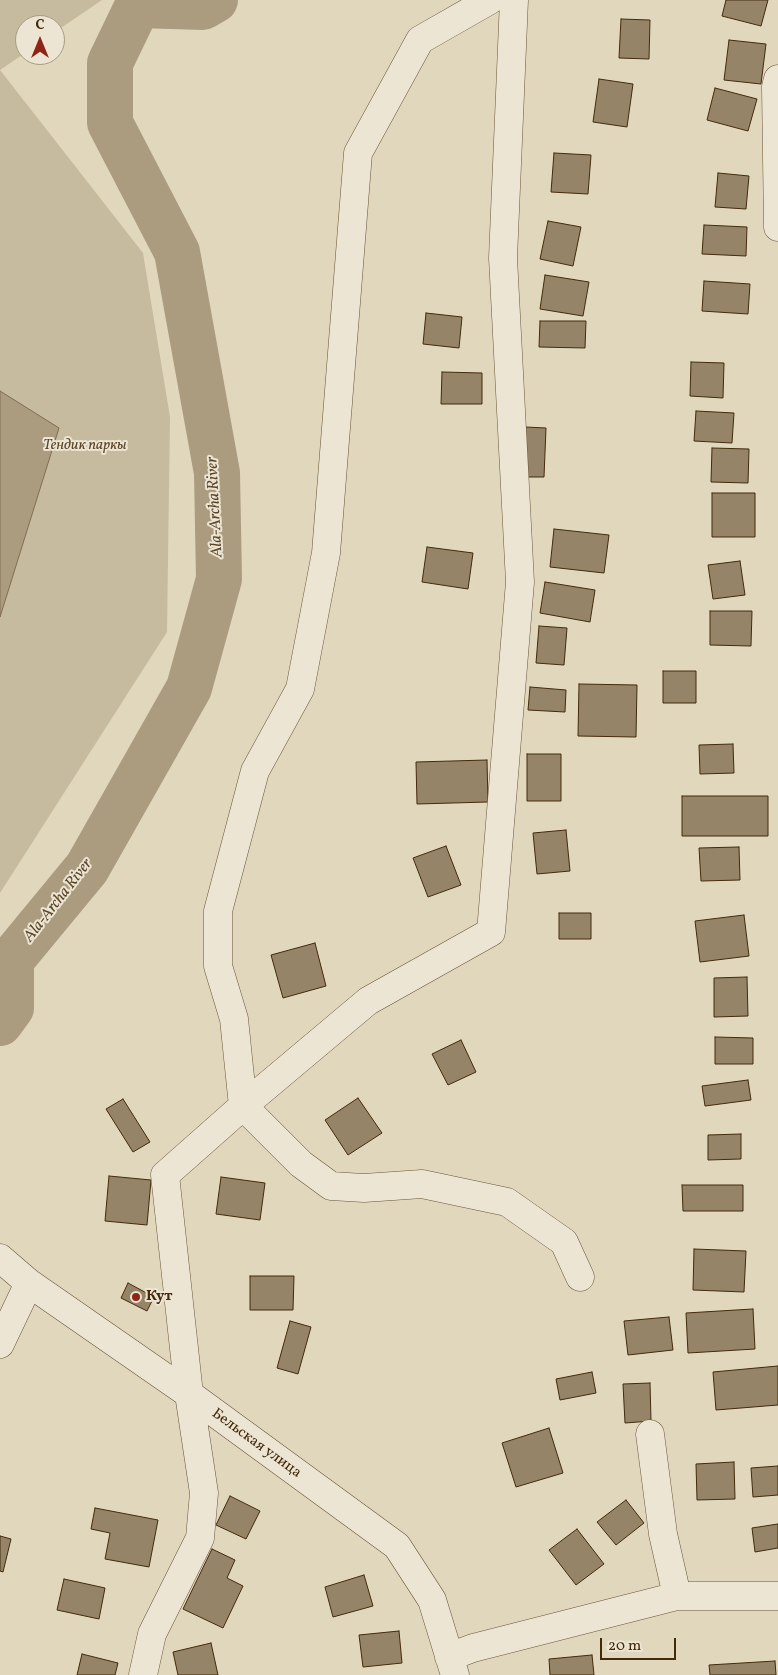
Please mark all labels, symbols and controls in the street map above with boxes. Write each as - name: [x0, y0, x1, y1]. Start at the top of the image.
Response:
- north arrow: [15, 15, 65, 65]
- text: С: [35, 16, 45, 35]
- park label: Тендик паркы: [43, 437, 127, 455]
- water label: Ala-Archa River: [204, 456, 228, 558]
- water label: Ala-Archa River: [20, 855, 98, 947]
- place label: Кут: [146, 1288, 173, 1306]
- marker: Кут: [130, 1291, 142, 1303]
- street label: Бельская улица: [208, 1405, 304, 1483]
- scale bar: [603, 1628, 679, 1660]
- text: 20 m: [608, 1636, 641, 1657]

